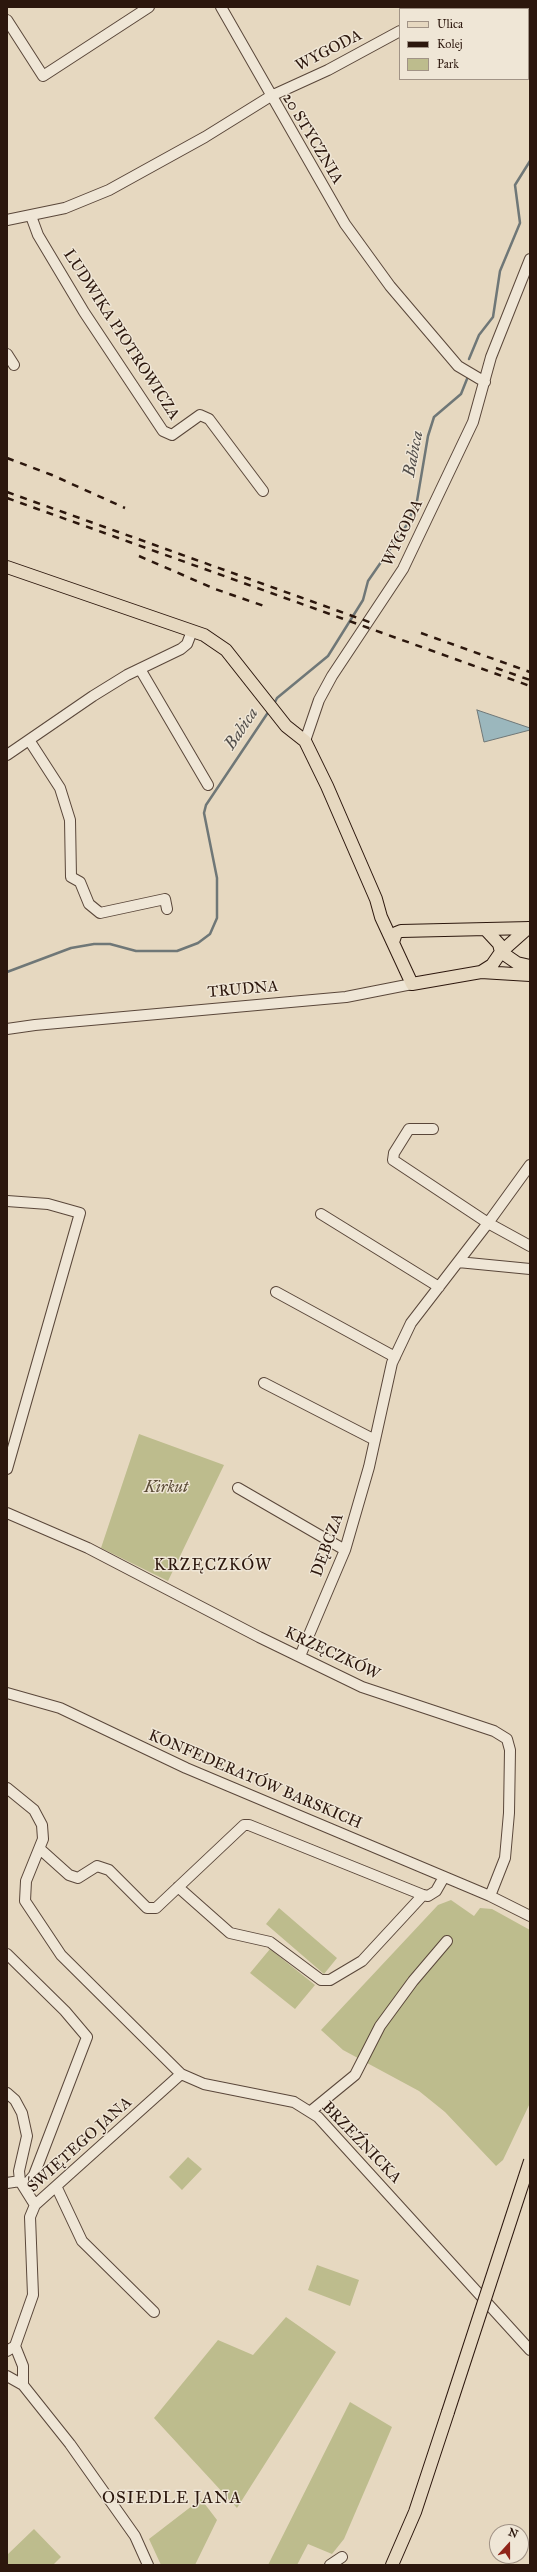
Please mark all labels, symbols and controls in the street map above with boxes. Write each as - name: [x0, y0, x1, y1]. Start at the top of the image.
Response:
- legend: [399, 8, 529, 80]
- text: Ulica: [437, 17, 463, 31]
- street label: WYGODA: [293, 26, 365, 76]
- text: Kolej: [437, 37, 463, 51]
- text: Park: [437, 57, 459, 71]
- street label: 20 STYCZNIA: [277, 90, 347, 188]
- street label: LUDWIKA PIOTROWICZA: [59, 246, 183, 424]
- water label: Babica: [400, 429, 428, 479]
- street label: WYGODA: [379, 496, 427, 570]
- water label: Babica: [221, 704, 263, 754]
- street label: TRUDNA: [207, 977, 279, 1003]
- park label: Kirkut: [144, 1478, 188, 1498]
- street label: DĘBCZA: [308, 1511, 348, 1579]
- district label: KRZĘCZKÓW: [154, 1556, 272, 1576]
- street label: KRZĘCZKÓW: [281, 1624, 383, 1684]
- street label: KONFEDERATÓW BARSKICH: [145, 1726, 365, 1834]
- street label: ŚWIĘTEGO JANA: [24, 2093, 136, 2197]
- street label: BRZEŹNICKA: [317, 2098, 405, 2188]
- district label: OSIEDLE JANA: [102, 2489, 242, 2509]
- north arrow: [489, 2524, 529, 2564]
- text: N: [506, 2526, 520, 2541]

